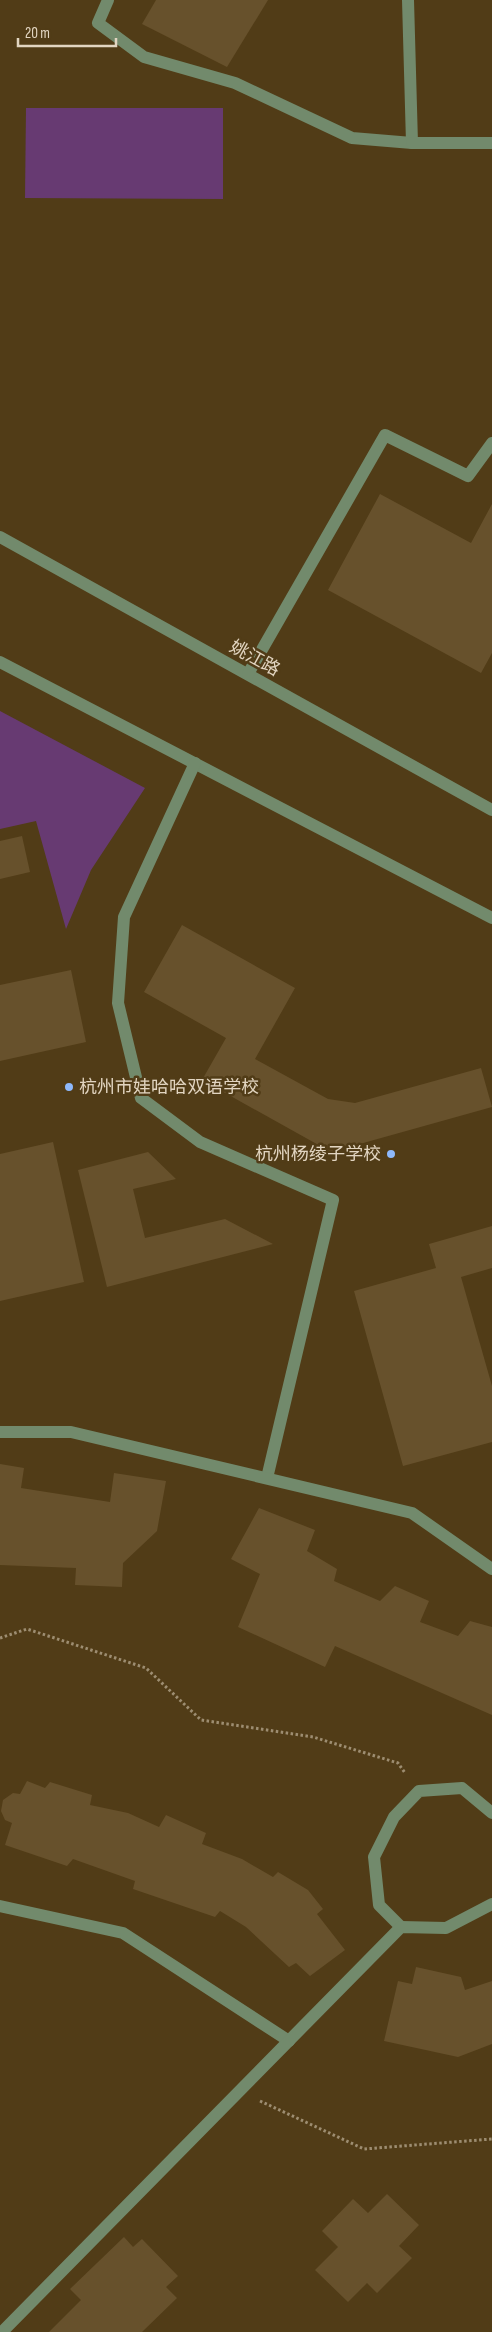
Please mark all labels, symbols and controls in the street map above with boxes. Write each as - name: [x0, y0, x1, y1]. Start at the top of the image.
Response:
- scale bar: [18, 15, 115, 47]
- text: 20 m: [25, 24, 50, 43]
- street label: 姚江路: [226, 636, 283, 681]
- place label: 杭州市娃哈哈双语学校: [79, 1077, 259, 1098]
- marker: 杭州市娃哈哈双语学校: [63, 1081, 75, 1093]
- place label: 杭州杨绫子学校: [255, 1144, 381, 1165]
- marker: 杭州杨绫子学校: [385, 1148, 397, 1160]

